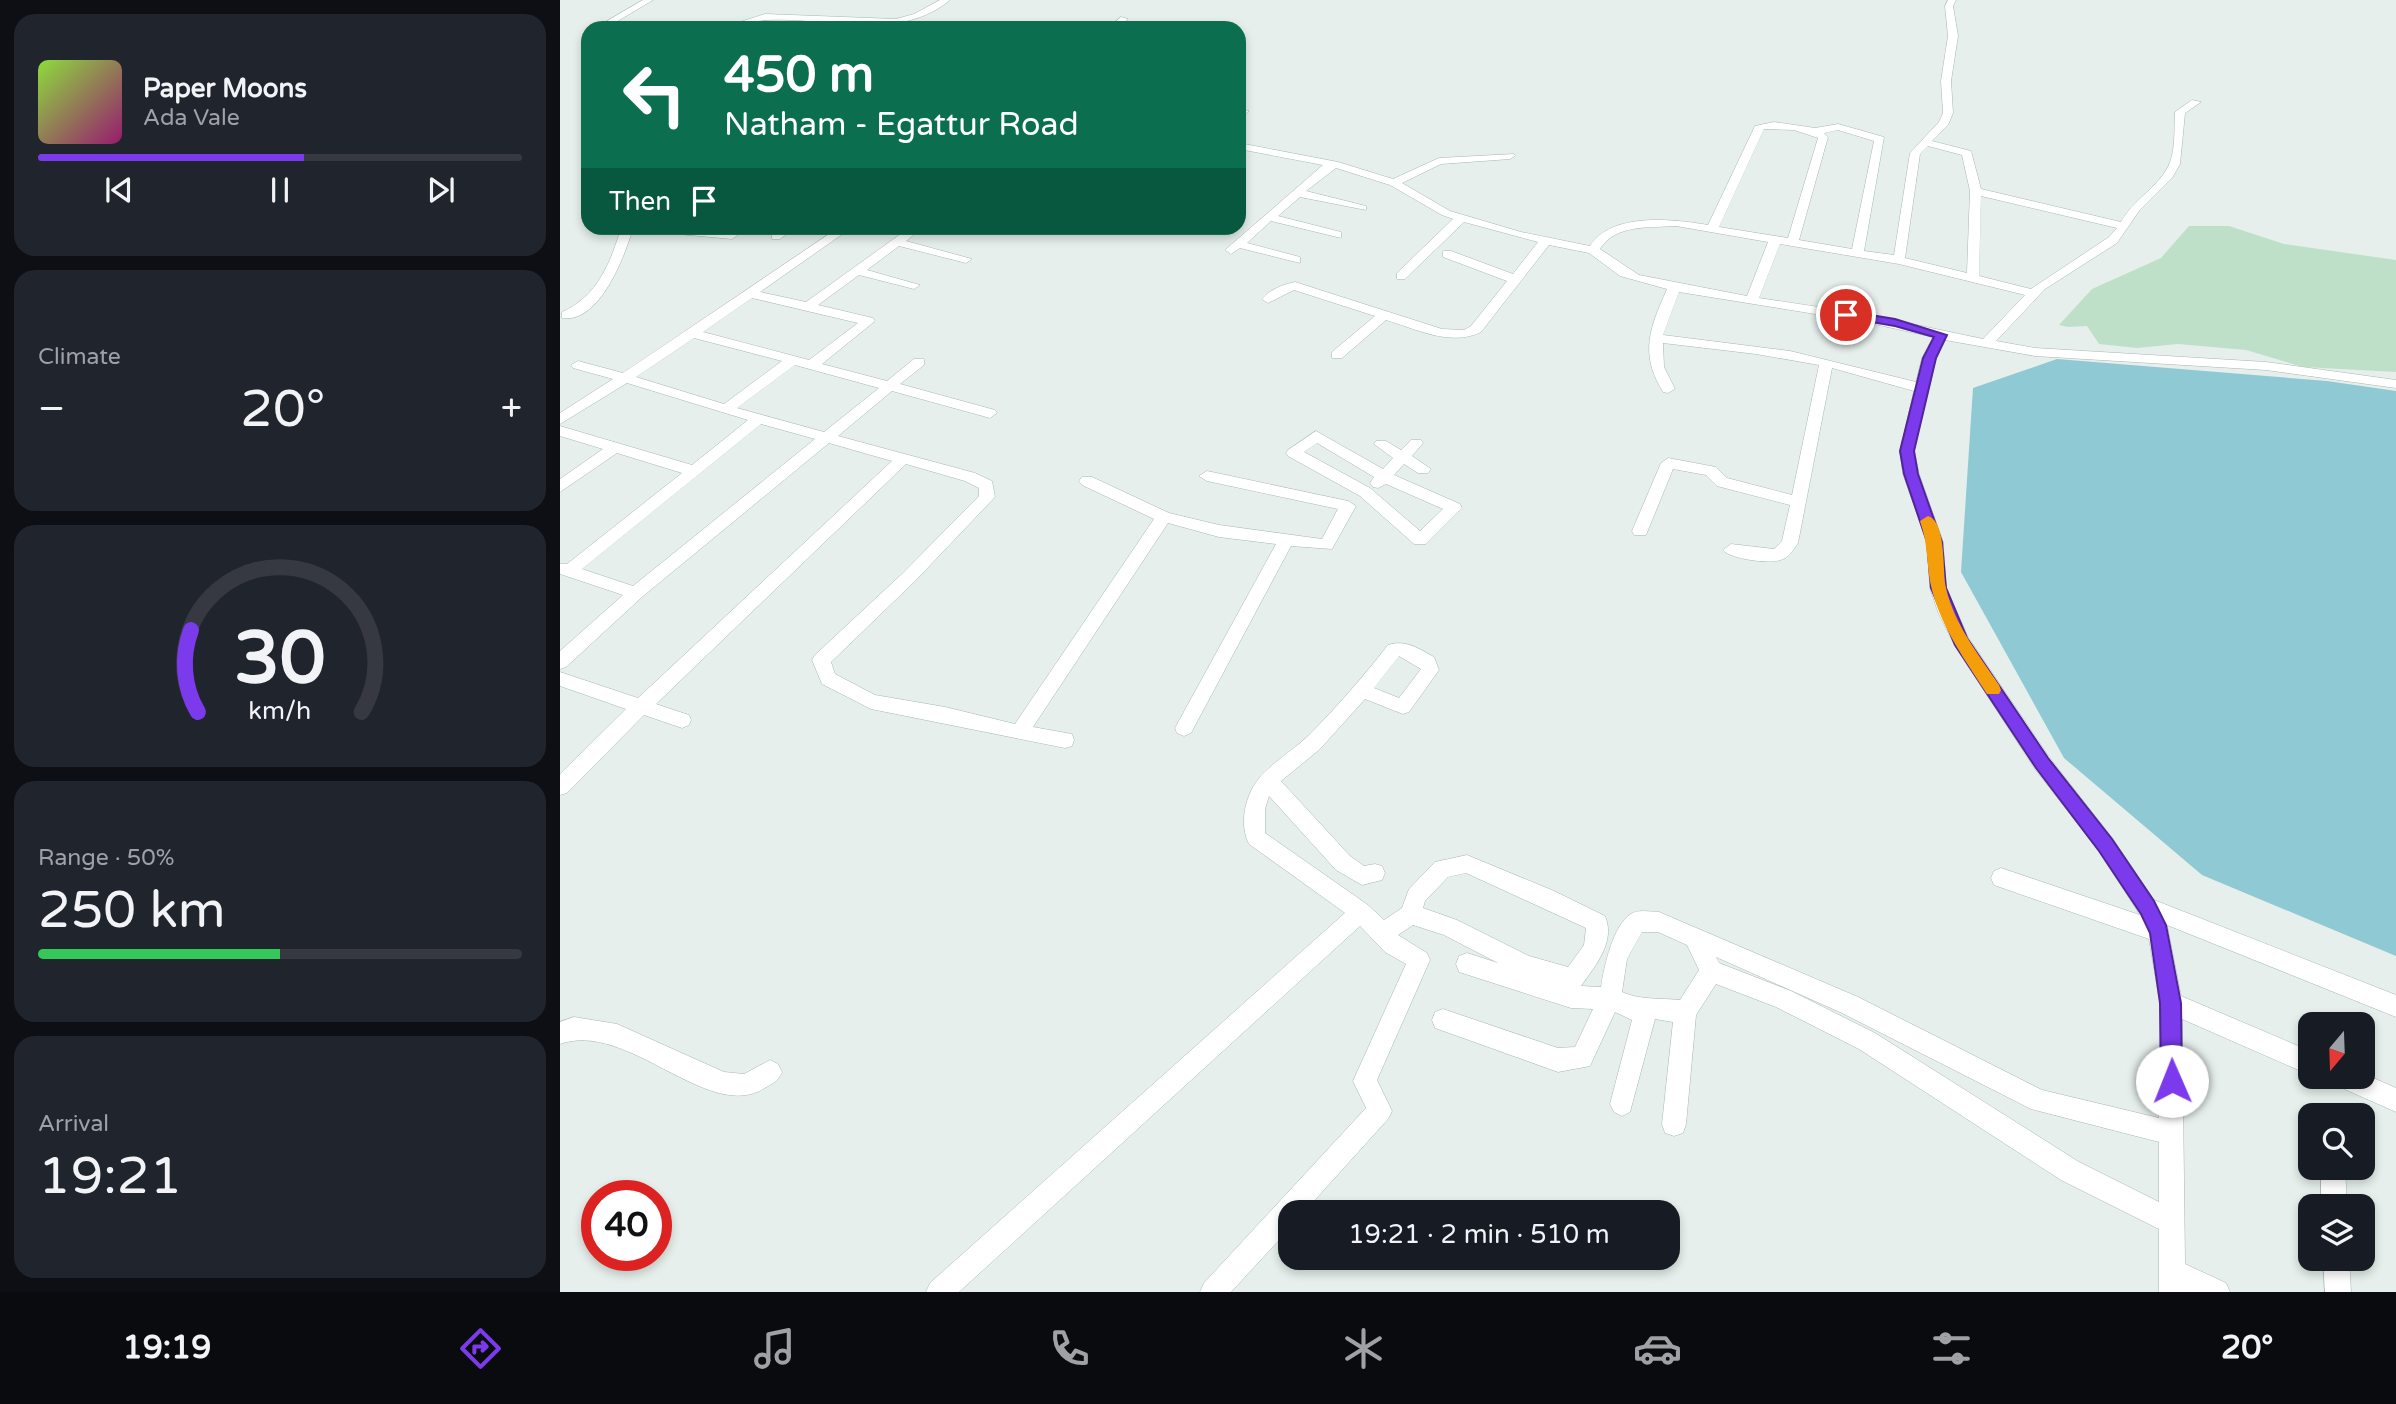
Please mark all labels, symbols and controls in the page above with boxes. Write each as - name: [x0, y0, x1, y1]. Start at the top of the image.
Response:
- text: 450 m: [724, 46, 874, 105]
- icon: left: [609, 49, 700, 140]
- text: Paper Moons: [143, 73, 307, 104]
- text: Ada Vale: [143, 104, 240, 132]
- text: Natham - Egattur Road: [724, 106, 1079, 144]
- icon: previous: [100, 171, 138, 209]
- icon: pause: [261, 171, 299, 209]
- icon: next: [422, 171, 460, 209]
- icon: arrive: [685, 182, 723, 220]
- text: Then: [609, 186, 671, 217]
- pin: [1816, 285, 1876, 345]
- icon: arrive: [1827, 296, 1865, 334]
- text: Climate: [38, 343, 121, 371]
- text: 20°: [240, 378, 325, 441]
- text: −: [38, 386, 65, 432]
- text: +: [501, 386, 522, 432]
- text: 30: [234, 615, 326, 703]
- text: km/h: [249, 696, 311, 726]
- text: Range · 50%: [38, 844, 174, 872]
- text: 250 km: [38, 879, 226, 942]
- north arrow: [2298, 1012, 2375, 1088]
- map controls: [2298, 1012, 2375, 1271]
- position arrow: [2135, 1044, 2209, 1118]
- button: search: [2298, 1103, 2375, 1180]
- text: Arrival: [38, 1110, 109, 1138]
- text: 19:21: [38, 1145, 182, 1208]
- speed limit sign: 40: [581, 1180, 672, 1271]
- button: layers: [2298, 1194, 2375, 1271]
- text: 19:21 · 2 min · 510 m: [1348, 1219, 1610, 1250]
- icon: directions: [456, 1324, 505, 1373]
- icon: music: [750, 1324, 799, 1373]
- icon: phone: [1045, 1324, 1094, 1373]
- icon: climate: [1339, 1324, 1388, 1373]
- icon: car: [1633, 1324, 1682, 1373]
- icon: filters: [1927, 1324, 1976, 1373]
- text: 19:19: [123, 1329, 211, 1367]
- text: 20°: [2221, 1329, 2273, 1367]

